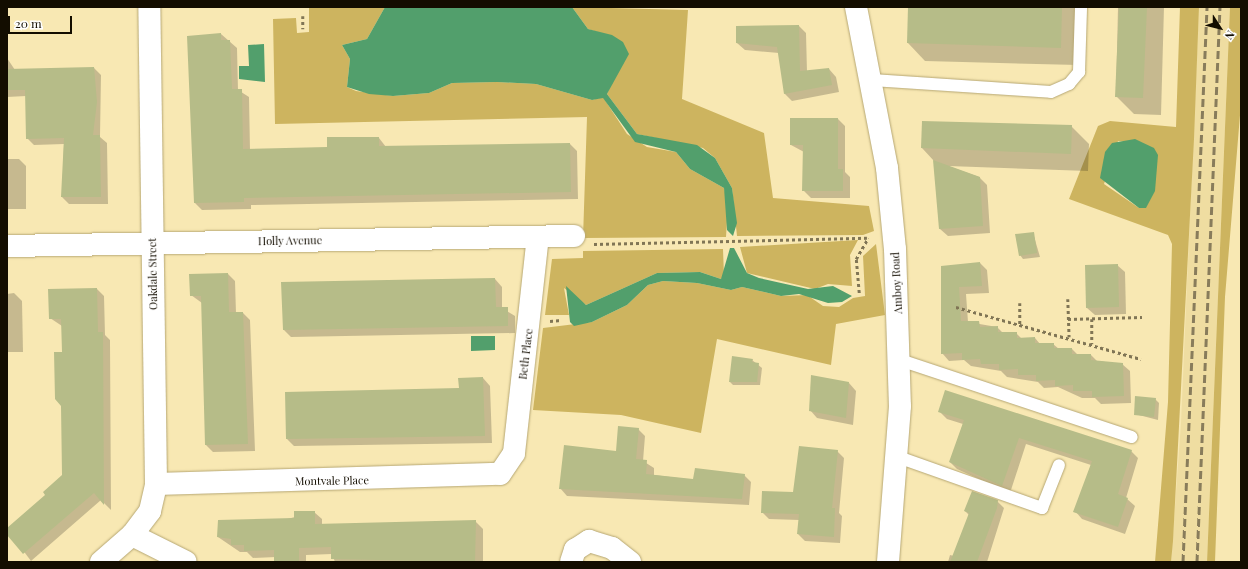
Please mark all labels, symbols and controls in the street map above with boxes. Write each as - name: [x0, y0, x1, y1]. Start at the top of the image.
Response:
- scale bar: [10, 8, 74, 34]
- north arrow: [1200, 8, 1240, 48]
- text: 20 m: [15, 15, 42, 31]
- text: N: [1222, 28, 1239, 43]
- street label: Holly Avenue: [257, 234, 323, 248]
- street label: Oakdale Street: [146, 238, 160, 310]
- street label: Amboy Road: [889, 252, 905, 314]
- street label: Beth Place: [516, 328, 536, 380]
- street label: Montvale Place: [295, 474, 369, 488]

